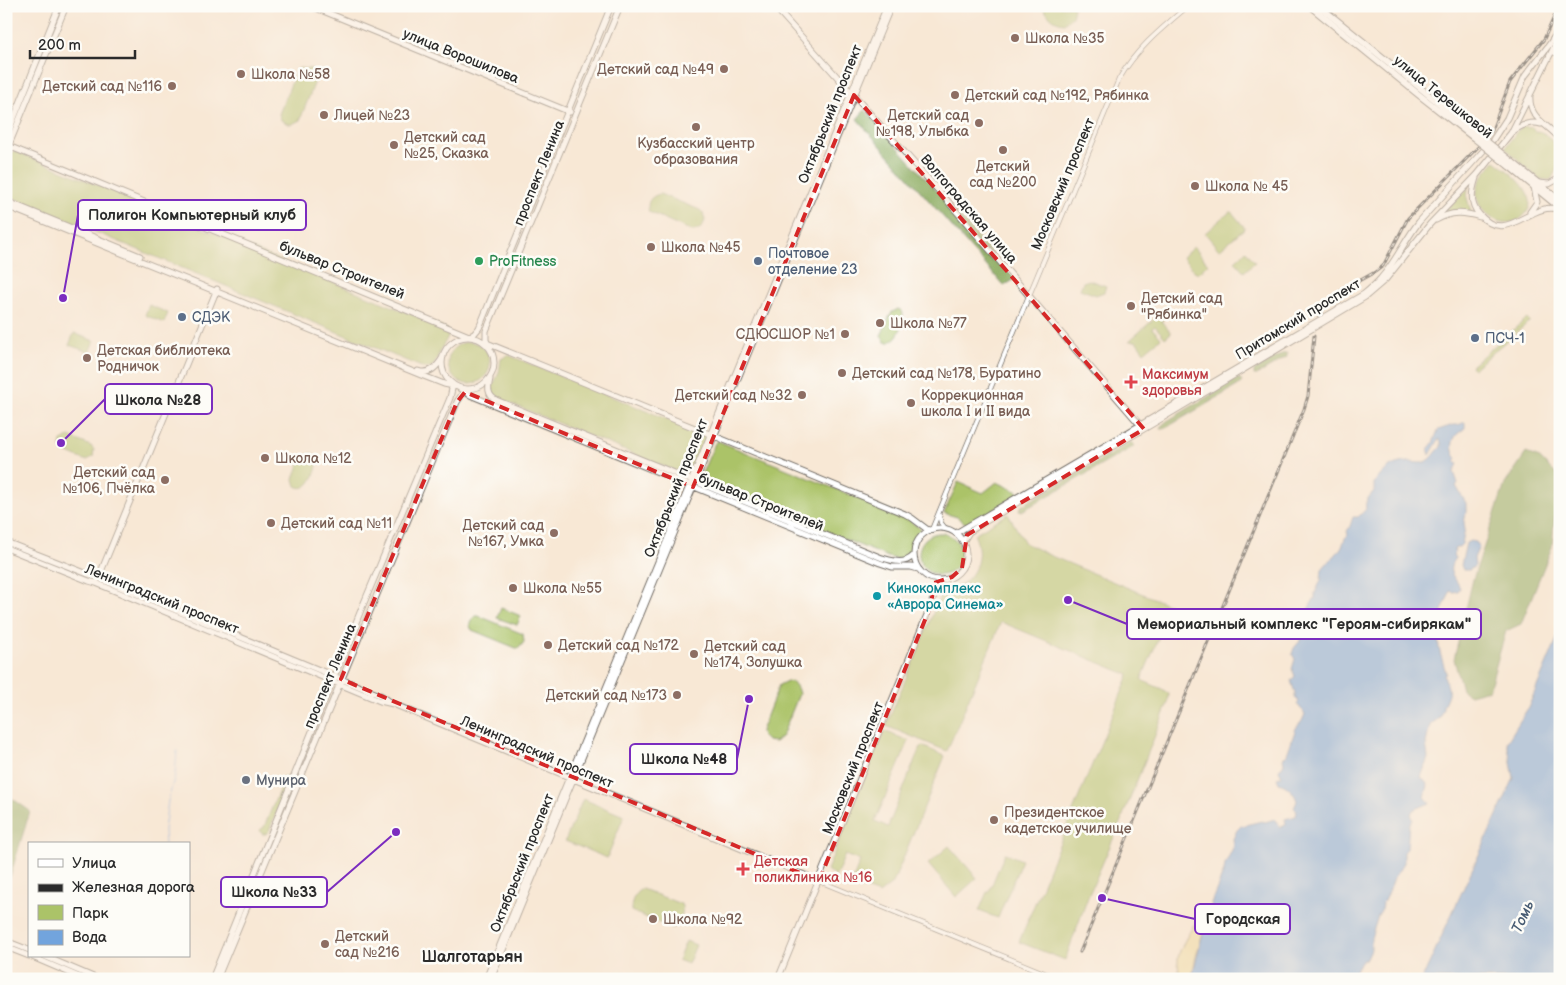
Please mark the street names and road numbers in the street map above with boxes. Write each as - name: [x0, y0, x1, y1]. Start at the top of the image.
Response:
- street label: улица Ворошилова: [401, 25, 522, 87]
- street label: Октябрьский проспект: [794, 42, 866, 186]
- street label: улица Терешковой: [1390, 52, 1496, 142]
- street label: Московский проспект: [1027, 115, 1099, 253]
- street label: проспект Ленина: [510, 117, 568, 228]
- street label: Волгоградская улица: [917, 151, 1022, 268]
- street label: бульвар Строителей: [277, 237, 407, 303]
- street label: Притомский проспект: [1232, 275, 1364, 363]
- street label: Октябрьский проспект: [640, 416, 712, 560]
- street label: бульвар Строителей: [696, 469, 826, 535]
- street label: Ленинградский проспект: [82, 560, 242, 638]
- street label: проспект Ленина: [300, 620, 360, 731]
- street label: Московский проспект: [819, 699, 888, 837]
- street label: Ленинградский проспект: [457, 712, 616, 792]
- street label: Октябрьский проспект: [486, 791, 558, 935]

